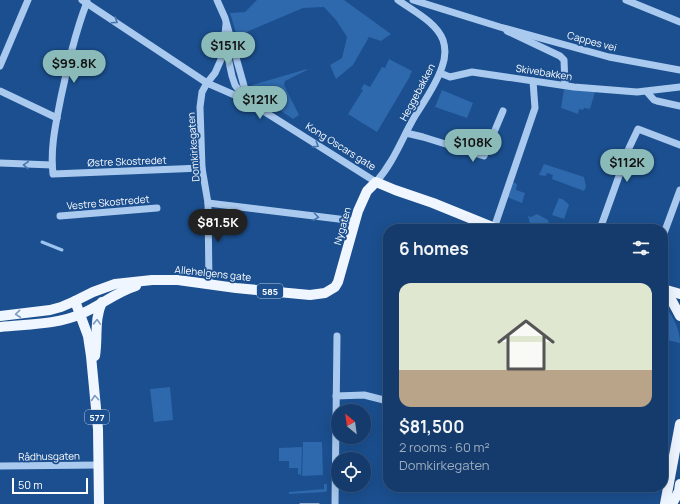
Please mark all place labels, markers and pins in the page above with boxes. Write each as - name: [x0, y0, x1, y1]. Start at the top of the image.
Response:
- pin: $151K: [200, 32, 256, 66]
- pin: $99.8K: [41, 50, 107, 84]
- pin: $121K: [232, 86, 288, 120]
- pin: $108K: [445, 129, 501, 163]
- pin: $112K: [599, 149, 655, 183]
- pin: $81.5K: [185, 209, 251, 243]

